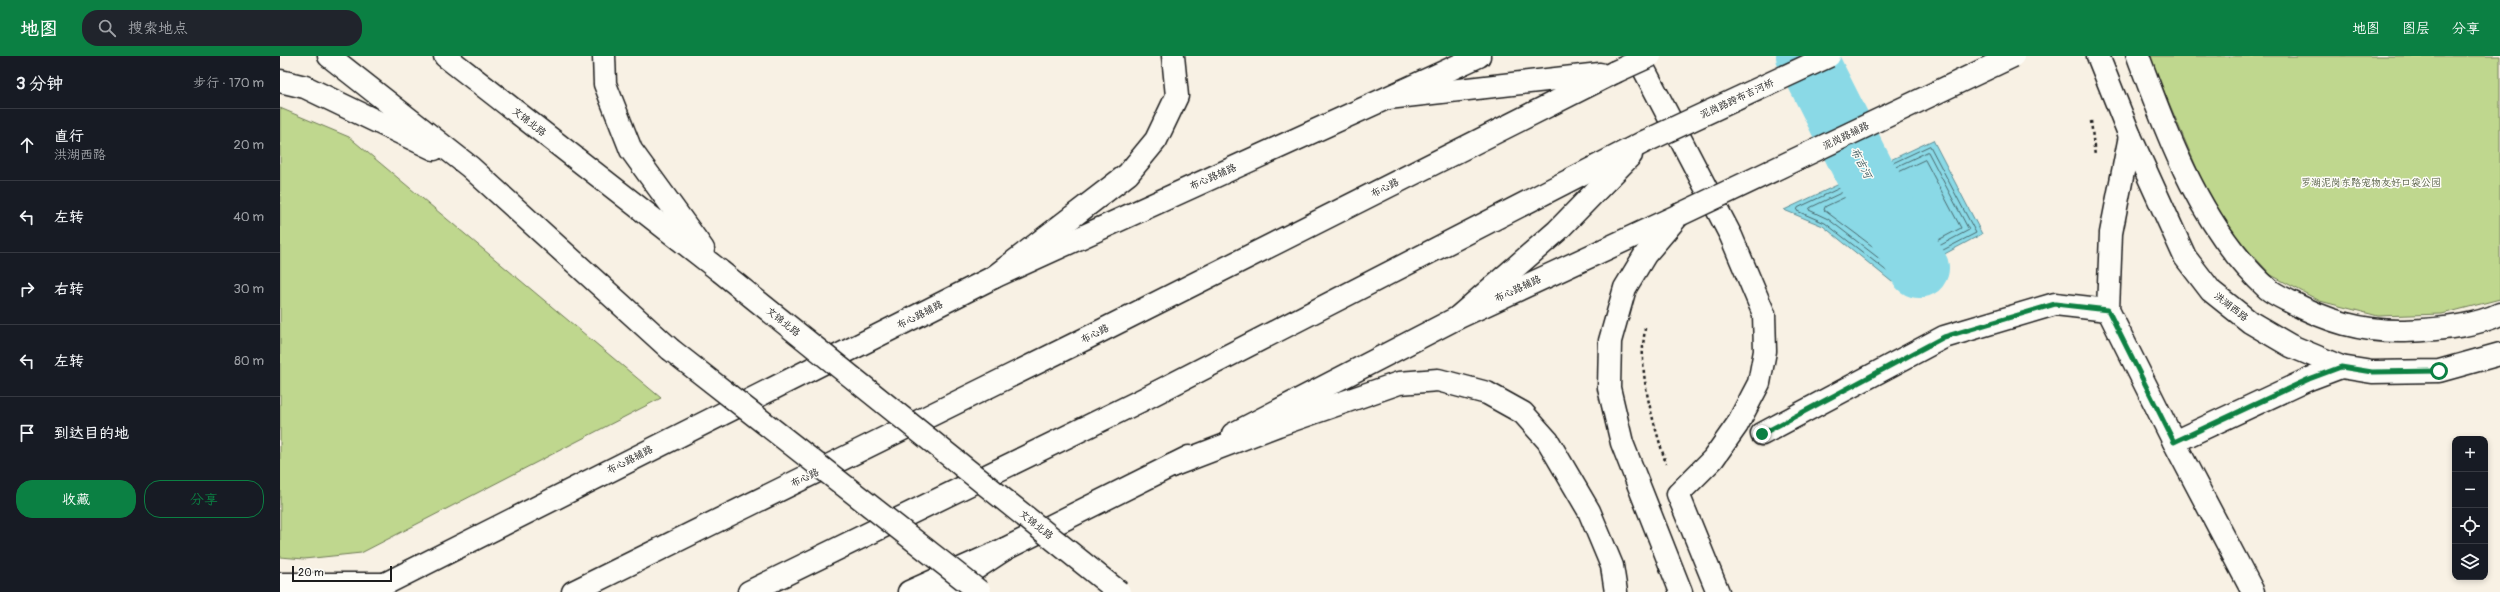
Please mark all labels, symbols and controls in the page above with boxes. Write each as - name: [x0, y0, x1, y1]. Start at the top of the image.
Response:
- search box: [82, 10, 362, 46]
- text: 地图: [20, 17, 58, 41]
- icon: search: [96, 17, 118, 39]
- text: 搜索地点: [128, 19, 188, 38]
- text: 地图: [2352, 20, 2380, 37]
- text: 图层: [2402, 20, 2430, 37]
- text: 分享: [2452, 20, 2480, 37]
- text: 3 分钟: [16, 73, 63, 94]
- text: 步行 · 170 m: [193, 75, 264, 91]
- street label: 泥岗路跨布吉河桥: [1698, 77, 1776, 121]
- street label: 文锦北路: [510, 105, 548, 139]
- street label: 泥岗路辅路: [1821, 120, 1871, 152]
- text: 直行: [54, 127, 84, 146]
- icon: ahead: [16, 134, 38, 156]
- text: 20 m: [233, 137, 264, 153]
- water label: 布吉河: [1848, 145, 1875, 182]
- text: 洪湖西路: [54, 147, 106, 163]
- street label: 布心路辅路: [1188, 161, 1238, 193]
- street label: 布心路: [1369, 176, 1401, 200]
- park label: 罗湖泥岗东路宠物友好口袋公园: [2301, 177, 2441, 189]
- icon: left: [16, 206, 38, 228]
- text: 左转: [54, 208, 84, 227]
- text: 40 m: [233, 209, 264, 225]
- street label: 布心路辅路: [1493, 273, 1543, 305]
- icon: right: [16, 278, 38, 300]
- text: 右转: [54, 280, 84, 299]
- text: 30 m: [234, 281, 264, 297]
- street label: 洪湖西路: [2212, 290, 2250, 324]
- street label: 布心路辅路: [895, 298, 945, 332]
- street label: 文锦北路: [764, 305, 802, 339]
- street label: 布心路: [1079, 322, 1111, 346]
- icon: left: [16, 350, 38, 372]
- text: 左转: [54, 352, 84, 371]
- text: 80 m: [234, 353, 264, 369]
- route start: [2430, 362, 2448, 380]
- icon: arrive: [16, 422, 38, 444]
- text: 到达目的地: [54, 424, 129, 443]
- route end: [1753, 425, 1771, 443]
- map controls: [2452, 436, 2488, 580]
- button: +: [2452, 436, 2488, 472]
- street label: 布心路辅路: [605, 443, 655, 477]
- street label: 布心路: [789, 466, 821, 490]
- button: −: [2452, 472, 2488, 508]
- button: 收藏: [16, 480, 136, 518]
- button: 分享: [144, 480, 264, 518]
- street label: 文锦北路: [1017, 508, 1055, 542]
- button: locate: [2452, 508, 2488, 544]
- button: layers: [2452, 544, 2488, 580]
- scale bar: [292, 564, 392, 583]
- text: 20 m: [298, 566, 324, 579]

